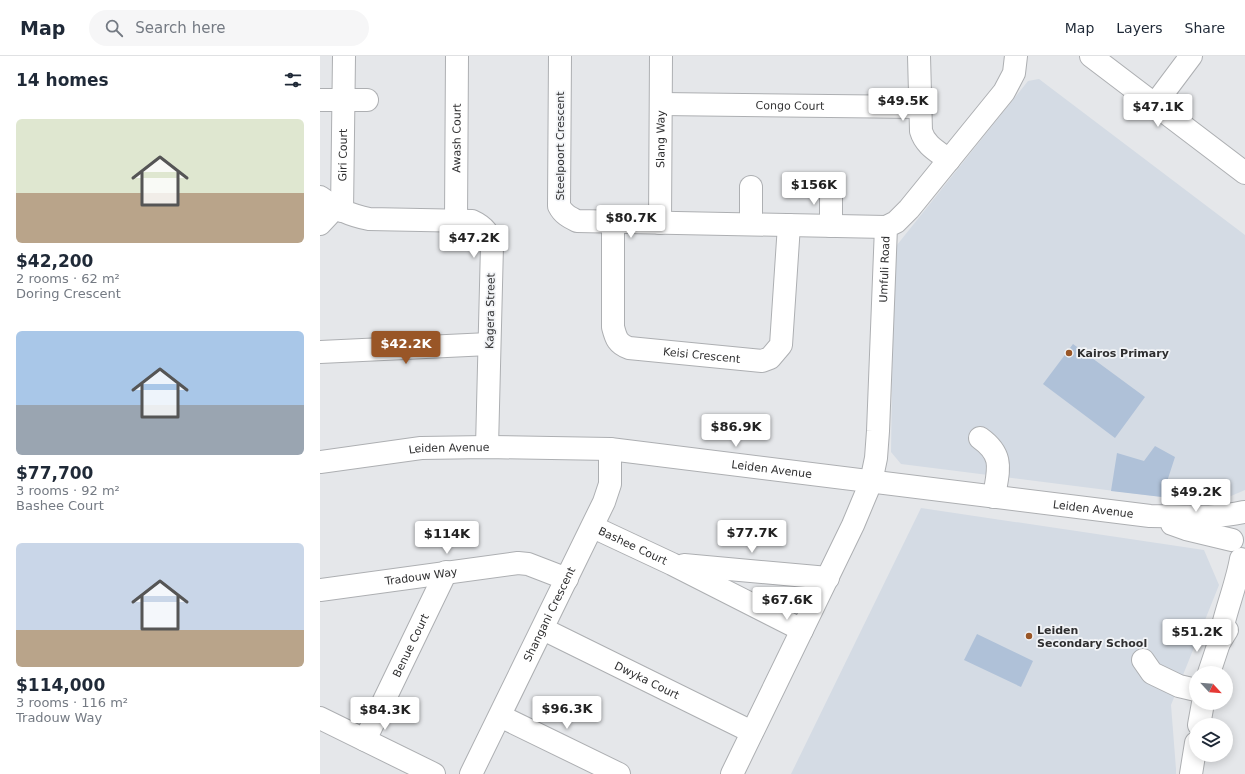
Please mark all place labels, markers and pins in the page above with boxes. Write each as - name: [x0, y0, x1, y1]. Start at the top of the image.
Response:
- pin: $49.5K: [870, 88, 936, 122]
- pin: $47.1K: [1125, 94, 1191, 128]
- pin: $156K: [786, 172, 842, 206]
- pin: $80.7K: [598, 205, 664, 239]
- pin: $47.2K: [441, 225, 507, 259]
- pin: $42.2K: [373, 331, 439, 365]
- place label: Kairos Primary: [1077, 347, 1169, 360]
- marker: Kairos Primary: [1064, 348, 1074, 358]
- pin: $86.9K: [703, 414, 769, 448]
- pin: $49.2K: [1163, 479, 1229, 513]
- pin: $77.7K: [719, 520, 785, 554]
- pin: $114K: [419, 521, 475, 555]
- pin: $67.6K: [754, 587, 820, 621]
- pin: $51.2K: [1164, 619, 1230, 653]
- place label: Leiden Secondary School: [1037, 624, 1147, 650]
- marker: Leiden Secondary School: [1024, 631, 1034, 641]
- pin: $96.3K: [534, 696, 600, 730]
- pin: $84.3K: [352, 697, 418, 731]

